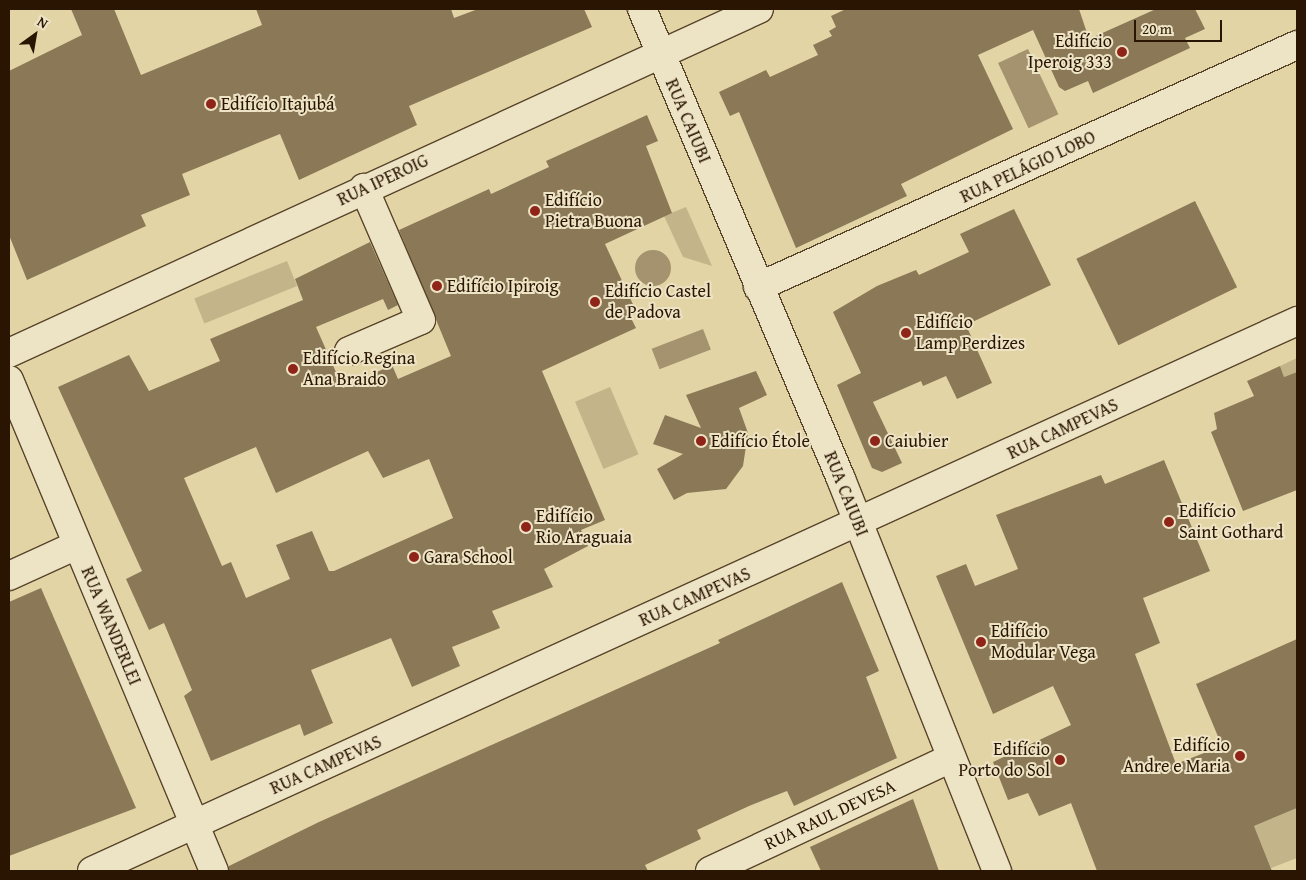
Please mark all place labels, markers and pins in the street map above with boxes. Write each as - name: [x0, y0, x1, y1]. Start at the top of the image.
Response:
- place label: Edifício Iperoig 333: [1028, 31, 1112, 74]
- marker: Edifício Iperoig 333: [1116, 46, 1128, 58]
- place label: Edifício Itajubá: [221, 93, 335, 115]
- marker: Edifício Itajubá: [205, 98, 217, 110]
- place label: Edifício Pietra Buona: [545, 190, 642, 232]
- marker: Edifício Pietra Buona: [529, 205, 541, 217]
- place label: Edifício Ipiroig: [447, 275, 558, 297]
- marker: Edifício Ipiroig: [431, 280, 443, 292]
- place label: Edifício Castel de Padova: [605, 281, 711, 324]
- marker: Edifício Castel de Padova: [589, 296, 601, 308]
- place label: Edifício Lamp Perdizes: [916, 312, 1025, 354]
- marker: Edifício Lamp Perdizes: [900, 327, 912, 339]
- place label: Edifício Regina Ana Braido: [303, 348, 415, 390]
- marker: Edifício Regina Ana Braido: [287, 363, 299, 375]
- place label: Edifício Étole: [711, 430, 810, 452]
- place label: Caiubier: [885, 430, 948, 452]
- marker: Edifício Étole: [695, 435, 707, 447]
- marker: Caiubier: [869, 435, 881, 447]
- place label: Edifício Saint Gothard: [1179, 501, 1283, 544]
- place label: Edifício Rio Araguaia: [536, 506, 632, 548]
- marker: Edifício Saint Gothard: [1163, 516, 1175, 528]
- marker: Edifício Rio Araguaia: [520, 521, 532, 533]
- place label: Gara School: [424, 546, 513, 568]
- marker: Gara School: [408, 551, 420, 563]
- place label: Edifício Modular Vega: [991, 621, 1096, 664]
- marker: Edifício Modular Vega: [975, 636, 987, 648]
- place label: Edifício Andre e Maria: [1123, 735, 1230, 778]
- place label: Edifício Porto do Sol: [958, 739, 1050, 782]
- marker: Edifício Andre e Maria: [1234, 750, 1246, 762]
- marker: Edifício Porto do Sol: [1054, 754, 1066, 766]

